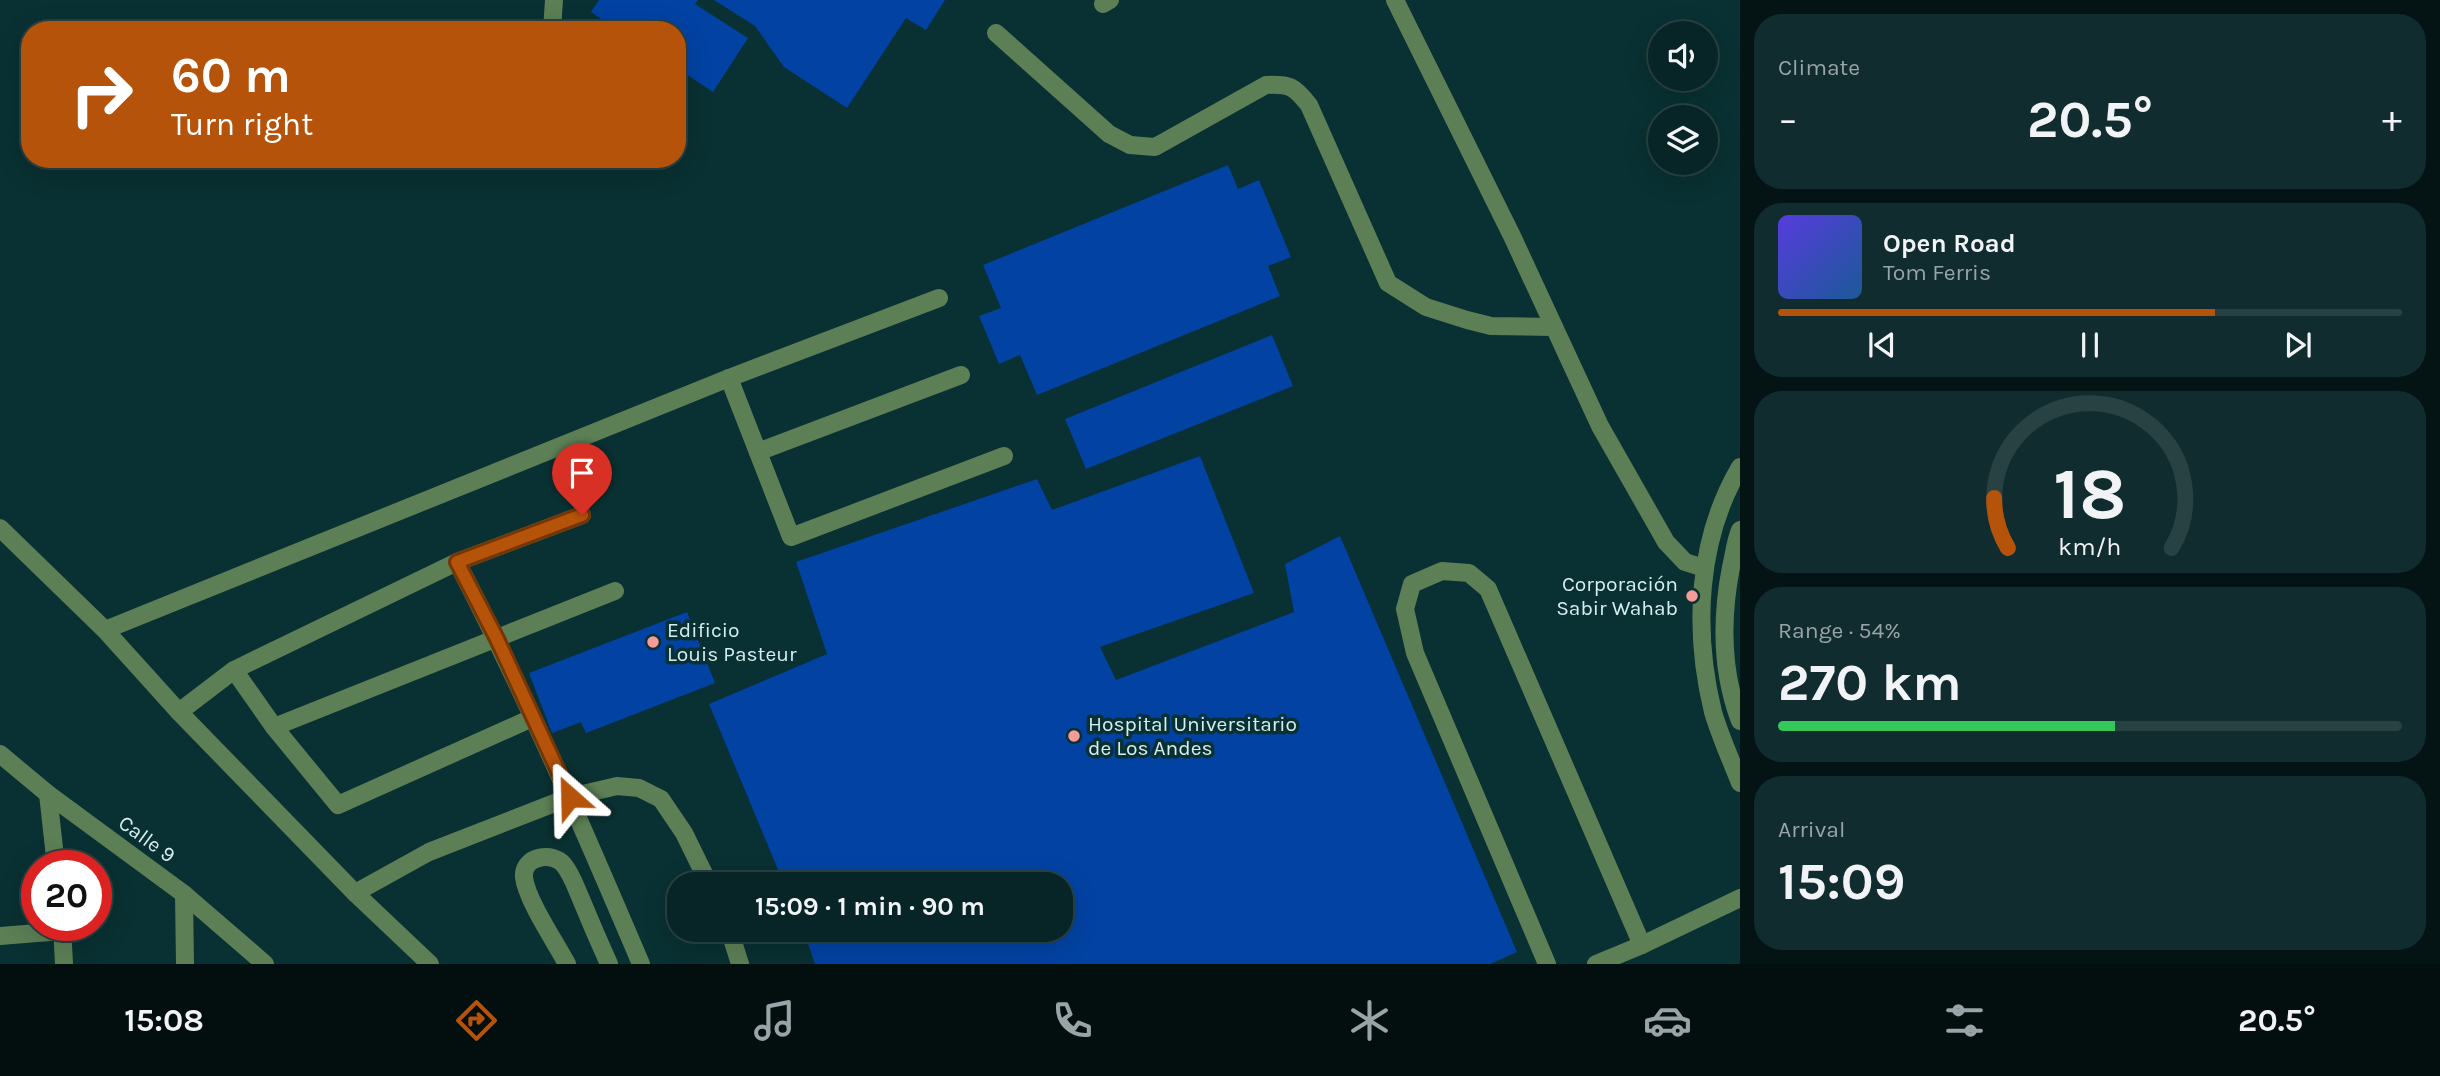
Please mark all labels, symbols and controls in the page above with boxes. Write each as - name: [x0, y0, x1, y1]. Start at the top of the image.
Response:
- map controls: [1648, 21, 1718, 175]
- button: sound: [1648, 21, 1718, 91]
- text: 60 m: [171, 47, 291, 104]
- icon: right: [56, 49, 147, 140]
- text: Climate: [1778, 54, 1860, 81]
- text: 20.5°: [2027, 89, 2153, 150]
- text: −: [1778, 97, 1798, 142]
- text: +: [2382, 97, 2402, 142]
- button: layers: [1648, 105, 1718, 175]
- text: Turn right: [171, 106, 313, 143]
- text: Open Road: [1883, 228, 2016, 259]
- text: Tom Ferris: [1883, 259, 1991, 286]
- icon: previous: [1863, 326, 1901, 364]
- icon: pause: [2071, 326, 2109, 364]
- icon: next: [2279, 326, 2317, 364]
- pin: [552, 443, 612, 515]
- text: 18: [2053, 451, 2127, 536]
- icon: arrive: [563, 454, 601, 492]
- text: km/h: [2058, 532, 2122, 561]
- place label: Corporación Sabir Wahab: [1556, 572, 1678, 620]
- marker: Corporación Sabir Wahab: [1684, 588, 1700, 604]
- text: Range · 54%: [1778, 617, 1901, 644]
- place label: Edificio Louis Pasteur: [667, 618, 797, 666]
- marker: Edificio Louis Pasteur: [645, 634, 661, 650]
- text: 270 km: [1778, 652, 1961, 713]
- place label: Hospital Universitario de Los Andes: [1088, 712, 1297, 760]
- marker: Hospital Universitario de Los Andes: [1066, 728, 1082, 744]
- position arrow: [533, 760, 607, 834]
- street label: Calle 9: [114, 810, 180, 868]
- text: Arrival: [1778, 816, 1845, 843]
- speed limit sign: 20: [21, 850, 112, 941]
- text: 15:09: [1778, 851, 1905, 912]
- text: 15:09 · 1 min · 90 m: [755, 891, 985, 922]
- icon: directions: [452, 996, 501, 1045]
- icon: music: [750, 996, 799, 1045]
- icon: phone: [1048, 996, 1097, 1045]
- icon: climate: [1345, 996, 1394, 1045]
- icon: car: [1643, 996, 1692, 1045]
- icon: filters: [1940, 996, 1989, 1045]
- text: 15:08: [124, 1002, 204, 1039]
- text: 20.5°: [2238, 1002, 2316, 1039]

